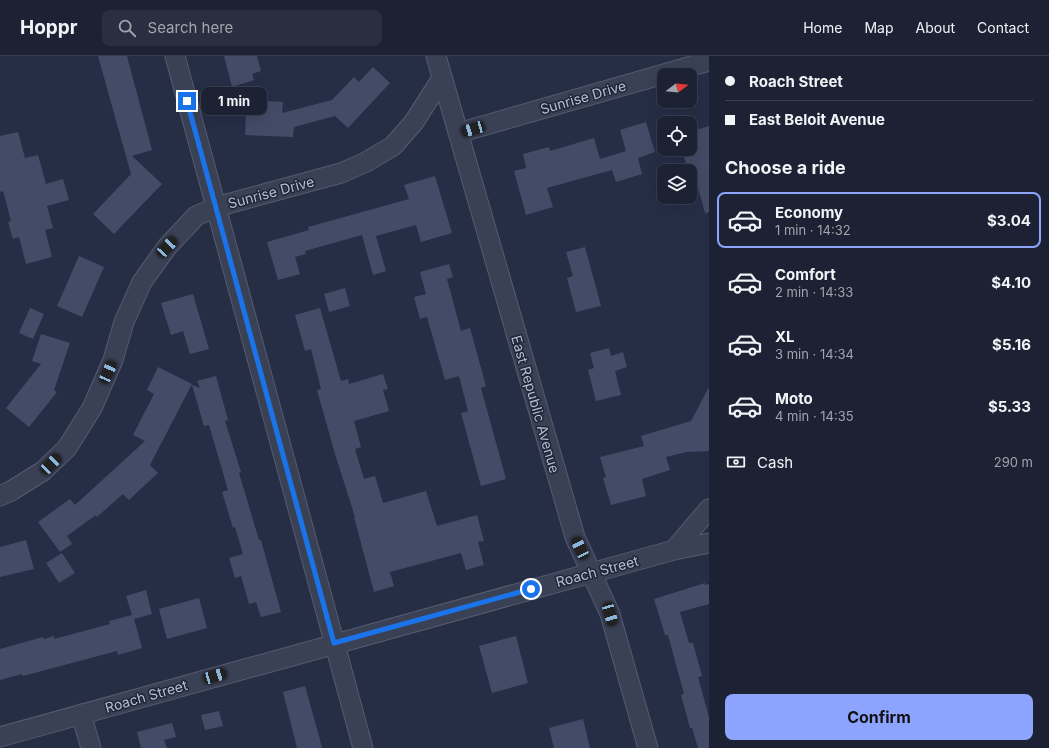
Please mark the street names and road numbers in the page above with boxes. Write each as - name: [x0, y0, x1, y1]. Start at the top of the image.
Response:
- street label: Sunrise Drive: [538, 77, 628, 117]
- street label: Sunrise Drive: [226, 172, 316, 212]
- street label: East Republic Avenue: [508, 333, 564, 475]
- street label: Roach Street: [554, 552, 641, 590]
- street label: Roach Street: [103, 676, 190, 716]

